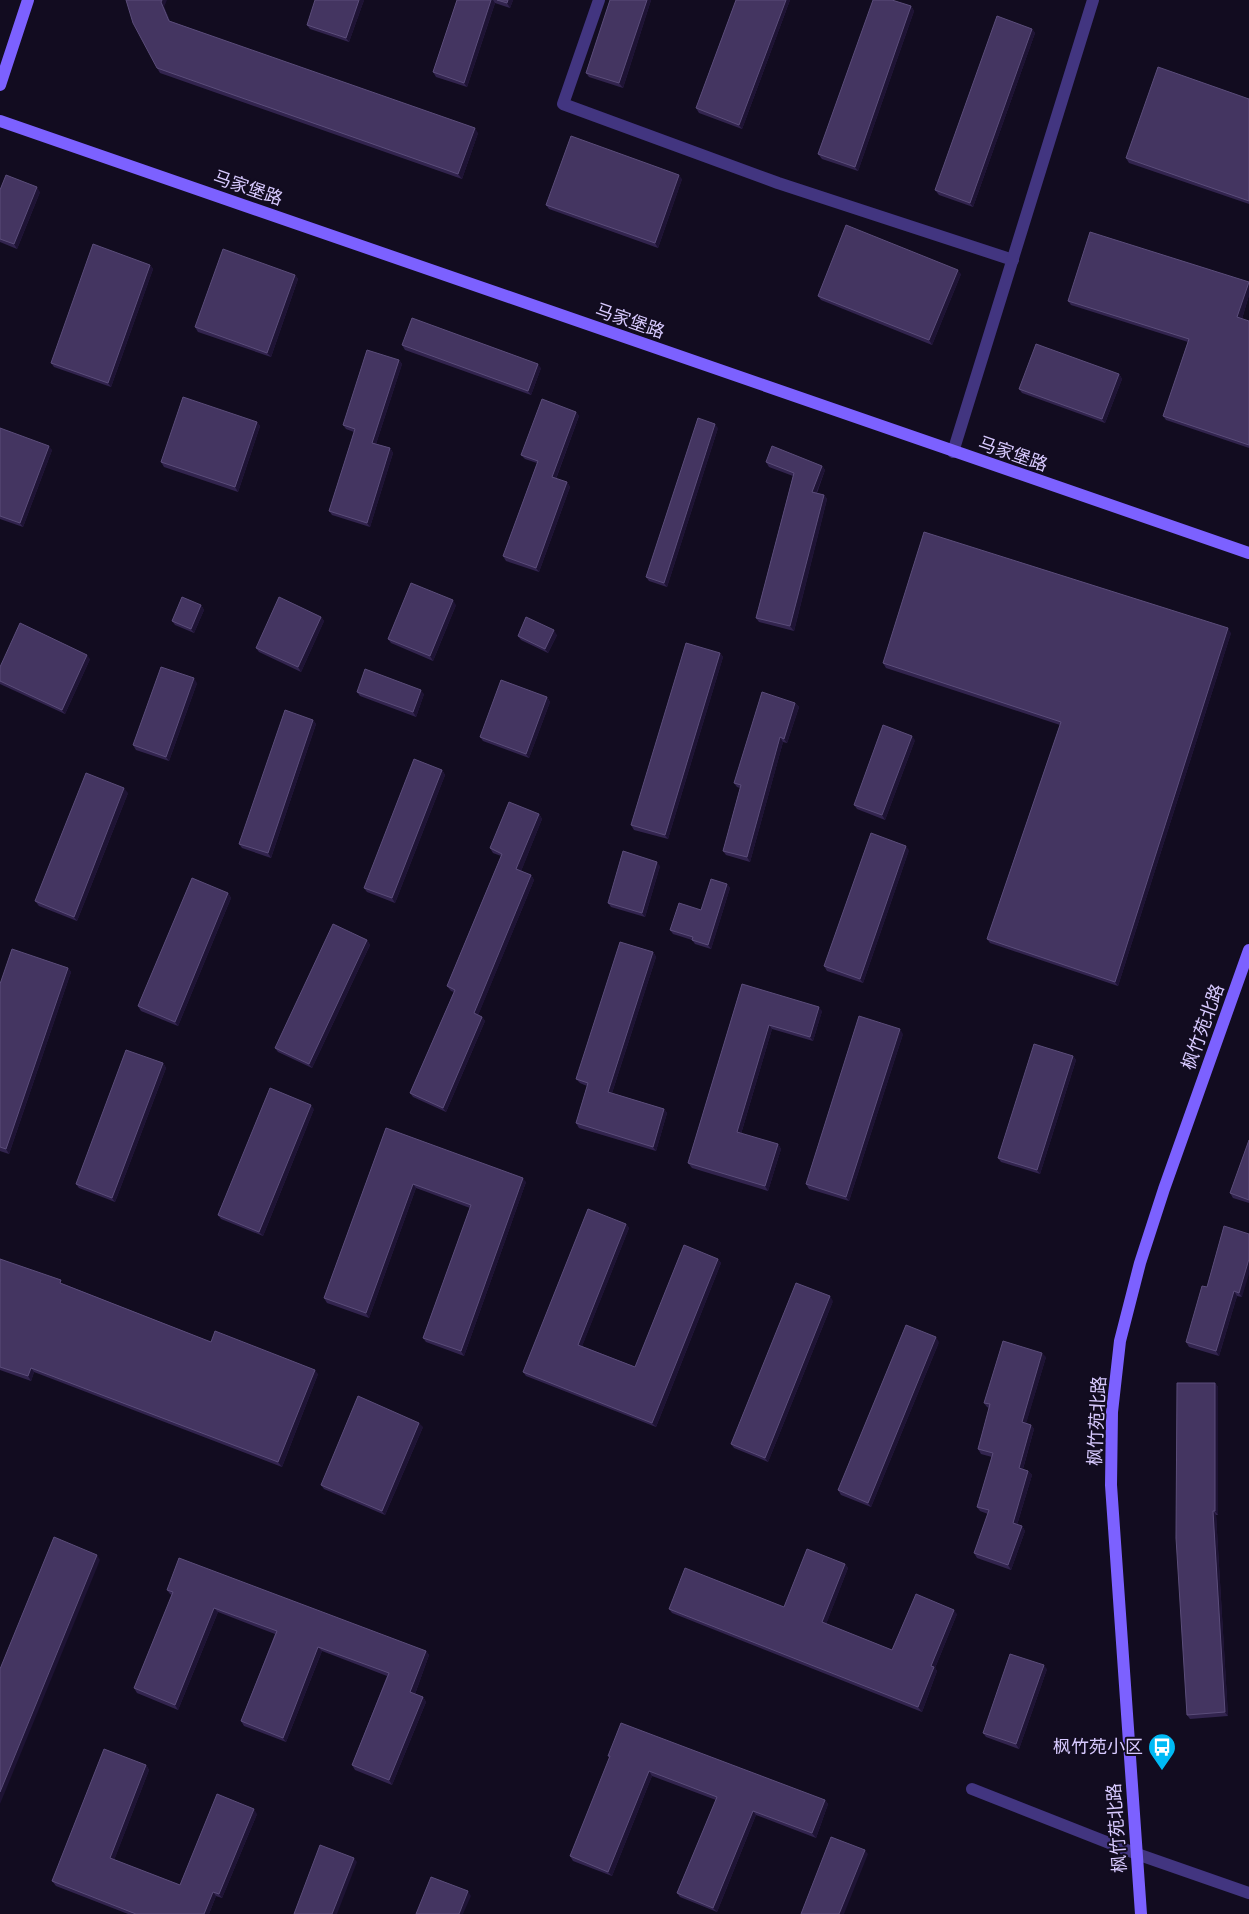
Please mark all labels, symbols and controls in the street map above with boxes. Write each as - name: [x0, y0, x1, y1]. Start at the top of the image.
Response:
- street label: 马家堡路: [210, 164, 286, 212]
- street label: 马家堡路: [592, 297, 668, 345]
- street label: 马家堡路: [975, 430, 1051, 478]
- street label: 枫竹苑北路: [1175, 980, 1231, 1074]
- street label: 枫竹苑北路: [1082, 1375, 1112, 1467]
- bus stop icon: 枫竹苑小区: [1147, 1732, 1177, 1771]
- place label: 枫竹苑小区: [1053, 1734, 1143, 1760]
- street label: 枫竹苑北路: [1101, 1782, 1133, 1874]

